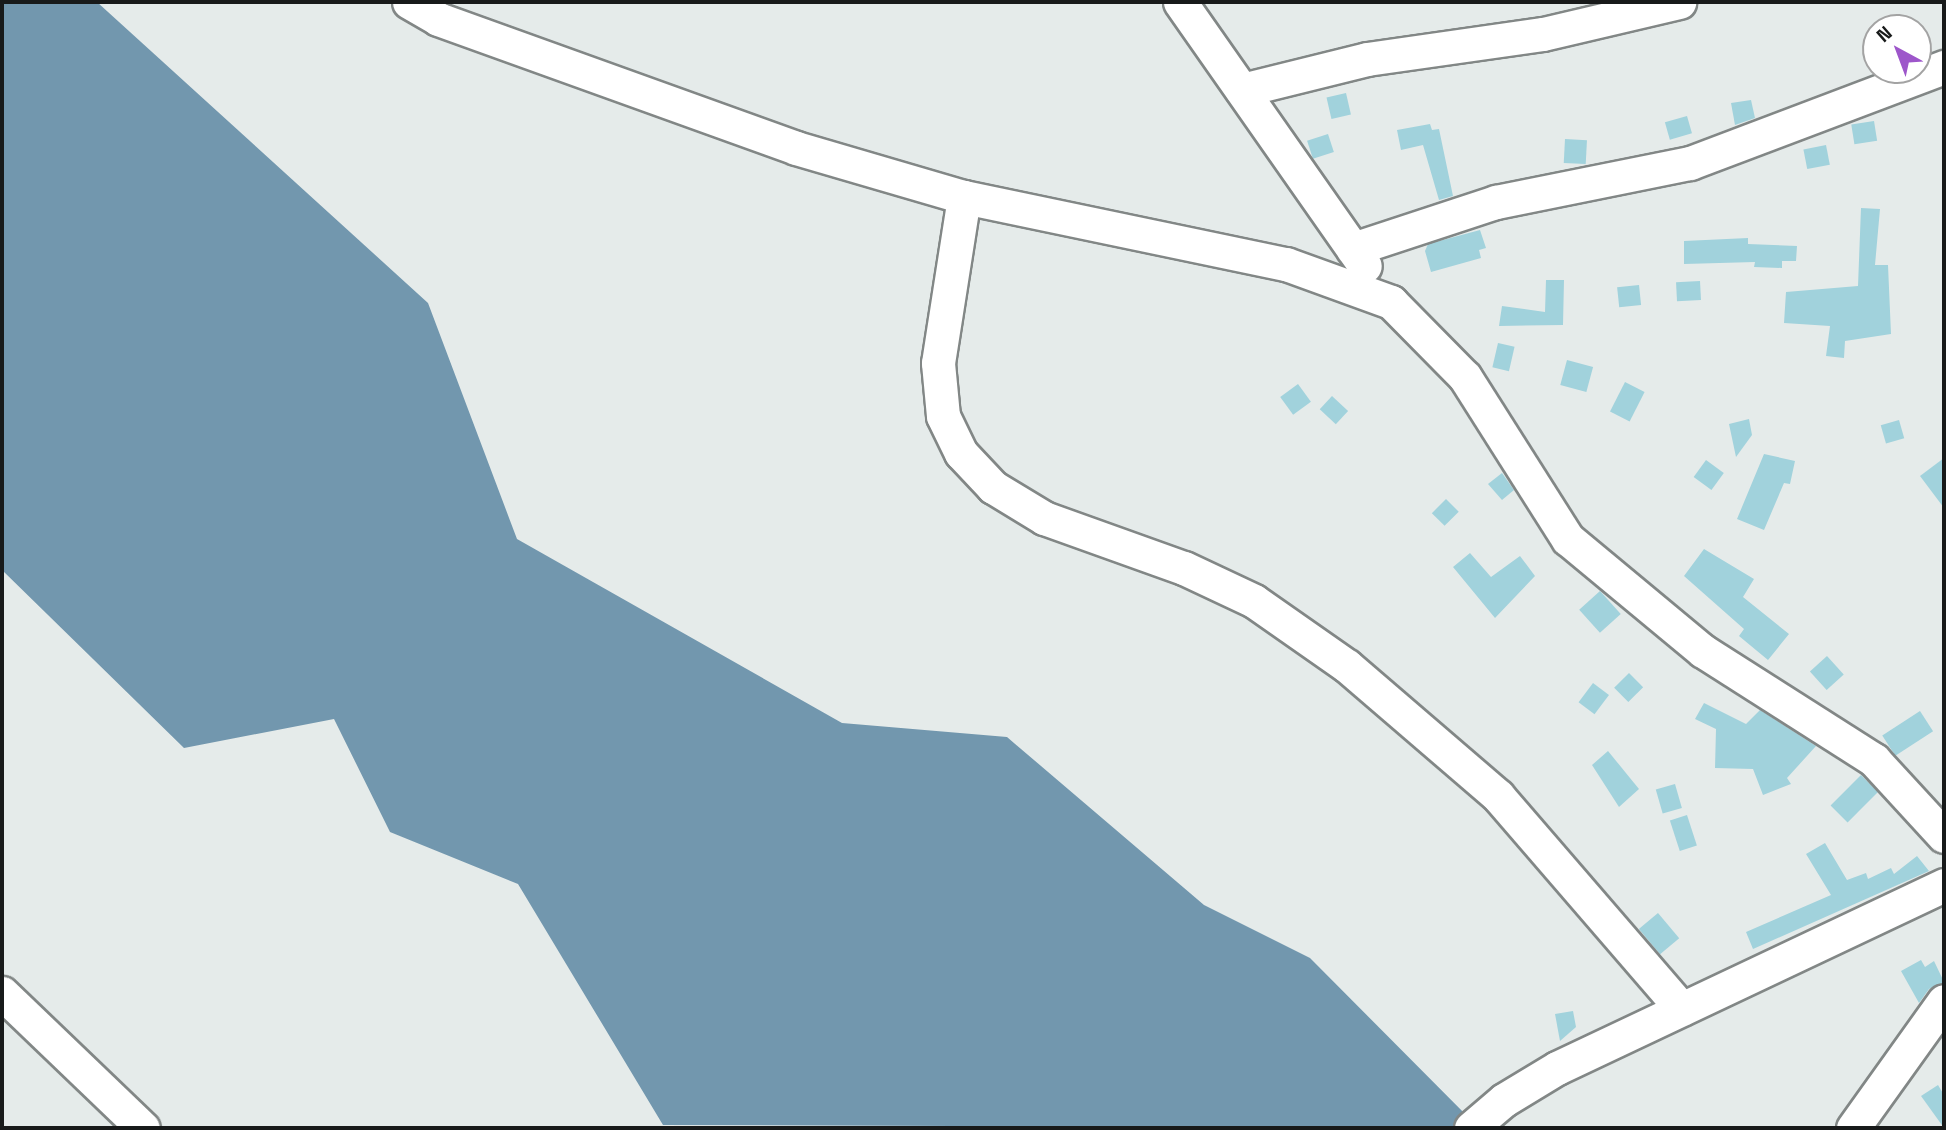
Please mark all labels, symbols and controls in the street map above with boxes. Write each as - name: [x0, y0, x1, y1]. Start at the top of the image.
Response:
- north arrow: [1862, 14, 1932, 84]
- text: N: [1871, 21, 1897, 48]

